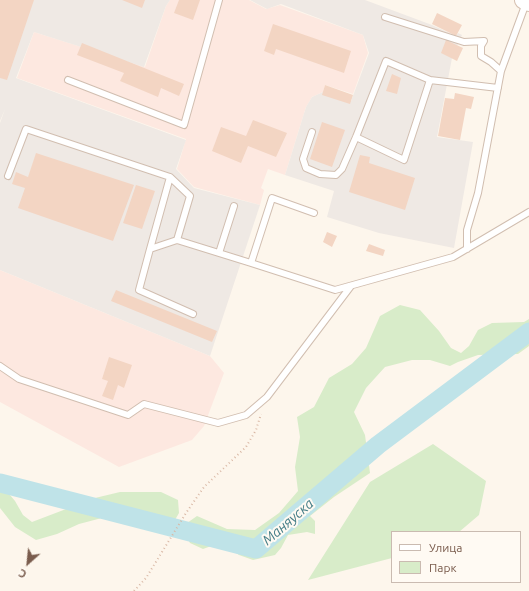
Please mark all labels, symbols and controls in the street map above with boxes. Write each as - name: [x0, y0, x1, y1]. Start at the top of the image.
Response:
- water label: Маняуска: [259, 495, 317, 549]
- legend: [391, 531, 521, 583]
- text: Улица: [429, 541, 462, 554]
- north arrow: [8, 543, 48, 583]
- text: Парк: [429, 561, 457, 574]
- text: С: [17, 567, 28, 581]

